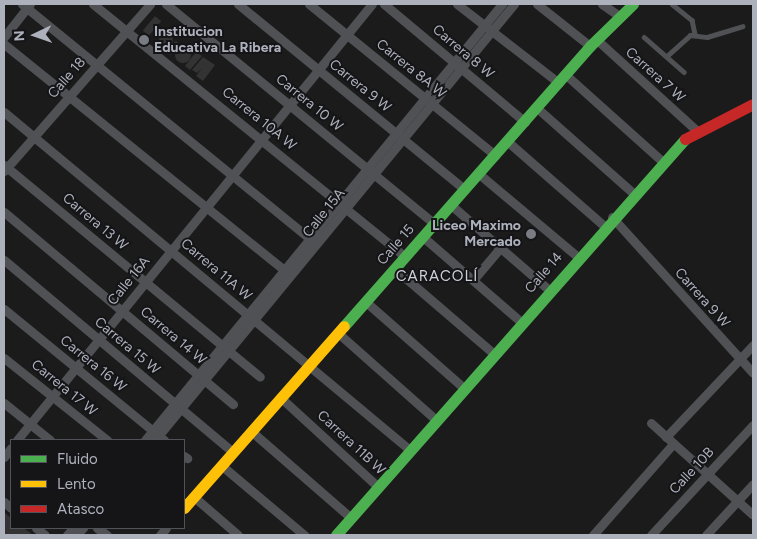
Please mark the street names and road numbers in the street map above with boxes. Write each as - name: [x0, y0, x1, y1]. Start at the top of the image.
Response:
- street label: Carrera 8 W: [429, 21, 497, 83]
- street label: Carrera 8A W: [373, 36, 449, 102]
- street label: Carrera 7 W: [622, 44, 688, 106]
- street label: Calle 18: [45, 54, 89, 102]
- street label: Carrera 9 W: [326, 56, 394, 116]
- street label: Carrera 10 W: [272, 71, 346, 135]
- street label: Carrera 10A W: [218, 84, 300, 154]
- street label: Calle 15A: [299, 185, 349, 241]
- street label: Carrera 13 W: [59, 190, 131, 254]
- street label: Calle 15: [374, 221, 418, 269]
- street label: Carrera 11A W: [177, 235, 255, 305]
- street label: Calle 14: [522, 249, 566, 297]
- street label: Calle 16A: [104, 253, 154, 309]
- street label: Carrera 9 W: [671, 265, 733, 331]
- street label: Carrera 14 W: [137, 304, 209, 368]
- street label: Carrera 15 W: [91, 314, 163, 378]
- street label: Carrera 16 W: [57, 332, 129, 396]
- street label: Carrera 17 W: [28, 356, 100, 420]
- street label: Carrera 11B W: [314, 407, 388, 479]
- street label: Calle 10B: [666, 444, 718, 498]

